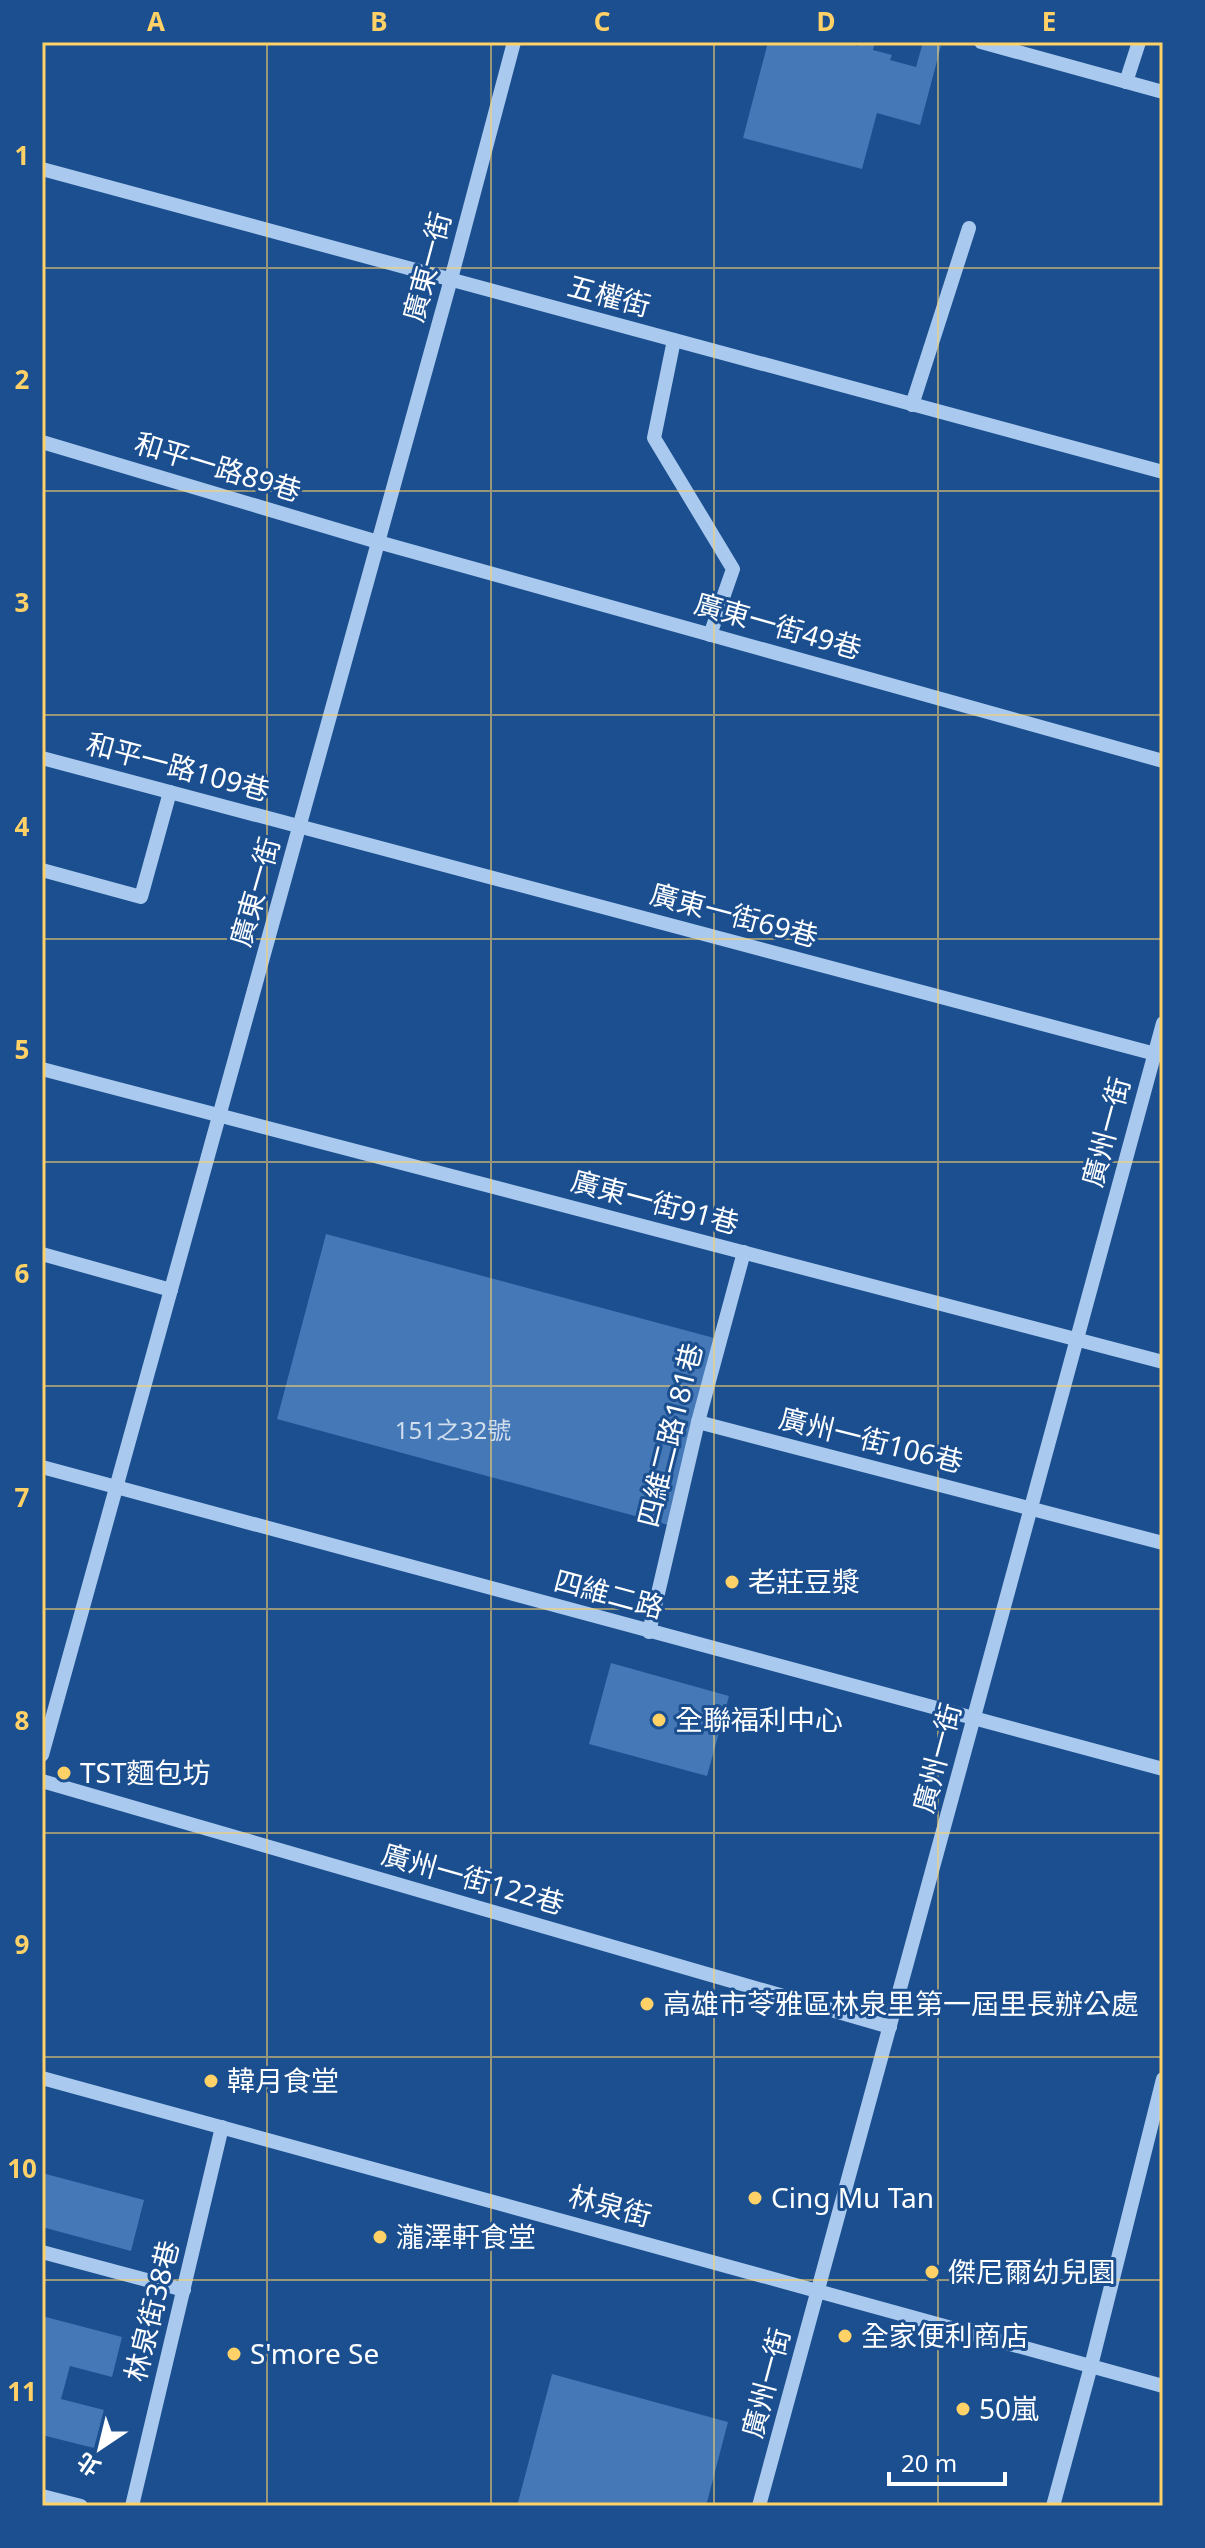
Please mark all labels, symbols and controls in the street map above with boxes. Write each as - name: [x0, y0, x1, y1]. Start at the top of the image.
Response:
- text: A: [147, 3, 165, 39]
- text: B: [370, 3, 388, 39]
- text: C: [594, 3, 610, 39]
- text: D: [816, 3, 836, 39]
- text: E: [1042, 3, 1056, 39]
- text: 1: [15, 137, 29, 173]
- street label: 廣東一街: [393, 208, 459, 326]
- street label: 五權街: [564, 266, 655, 324]
- text: 2: [15, 361, 30, 397]
- street label: 和平一路89巷: [130, 423, 306, 509]
- street label: 廣東一街49巷: [690, 583, 866, 667]
- text: 3: [15, 584, 29, 620]
- street label: 和平一路109巷: [83, 723, 274, 809]
- text: 4: [15, 808, 30, 844]
- street label: 廣東一街: [220, 833, 288, 951]
- street label: 廣東一街69巷: [646, 873, 822, 955]
- text: 5: [15, 1031, 29, 1067]
- street label: 廣州一街: [1072, 1073, 1138, 1191]
- street label: 廣東一街91巷: [567, 1160, 743, 1242]
- text: 6: [15, 1255, 30, 1291]
- street label: 四維二路181巷: [628, 1339, 710, 1531]
- street label: 廣州一街106巷: [775, 1398, 967, 1480]
- house number: 151之32號: [395, 1413, 511, 1446]
- text: 7: [15, 1479, 30, 1515]
- street label: 四維二路: [550, 1560, 668, 1626]
- place label: 老莊豆漿: [748, 1562, 860, 1600]
- marker: 老莊豆漿: [723, 1573, 741, 1591]
- street label: 廣州一街: [903, 1699, 969, 1817]
- place label: 全聯福利中心: [675, 1700, 843, 1738]
- text: 8: [15, 1702, 29, 1738]
- marker: 全聯福利中心: [650, 1711, 668, 1729]
- place label: TST麵包坊: [80, 1753, 211, 1791]
- marker: TST麵包坊: [55, 1764, 73, 1782]
- street label: 廣州一街122巷: [378, 1834, 569, 1922]
- text: 9: [15, 1926, 29, 1962]
- place label: 高雄市苓雅區林泉里第一屆里長辦公處: [663, 1984, 1139, 2022]
- marker: 高雄市苓雅區林泉里第一屆里長辦公處: [638, 1995, 656, 2013]
- place label: 韓月食堂: [227, 2061, 339, 2099]
- marker: 韓月食堂: [202, 2072, 220, 2090]
- text: 10: [7, 2150, 37, 2186]
- street label: 林泉街: [565, 2176, 656, 2234]
- place label: Cing Mu Tan: [771, 2178, 934, 2216]
- marker: Cing Mu Tan: [746, 2189, 764, 2207]
- place label: 瀧澤軒食堂: [396, 2217, 536, 2255]
- marker: 瀧澤軒食堂: [371, 2228, 389, 2246]
- street label: 林泉街38巷: [115, 2236, 187, 2385]
- place label: 傑尼爾幼兒園: [948, 2252, 1116, 2290]
- marker: 傑尼爾幼兒園: [923, 2263, 941, 2281]
- place label: 全家便利商店: [861, 2316, 1029, 2354]
- street label: 廣州一街: [732, 2324, 798, 2442]
- marker: 全家便利商店: [836, 2327, 854, 2345]
- place label: S'more Se: [250, 2334, 379, 2372]
- marker: S'more Se: [225, 2345, 243, 2363]
- text: 11: [7, 2373, 37, 2409]
- place label: 50嵐: [979, 2389, 1039, 2427]
- marker: 50嵐: [954, 2400, 972, 2418]
- north arrow: [60, 2408, 140, 2488]
- scale bar: [889, 2436, 1005, 2486]
- text: 20 m: [901, 2446, 957, 2479]
- text: 北: [70, 2447, 106, 2484]

